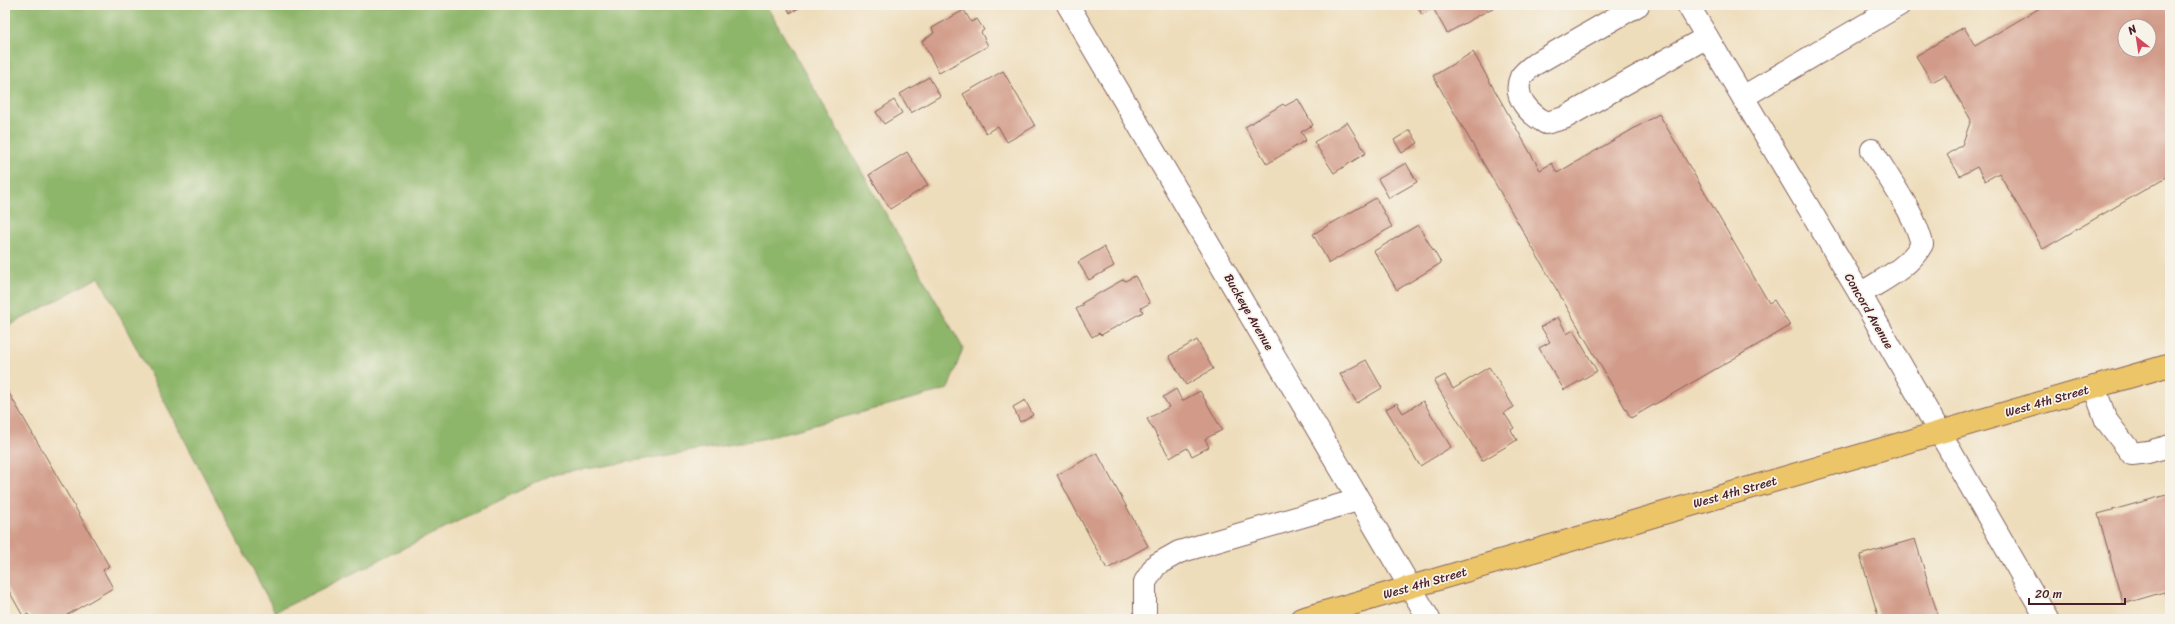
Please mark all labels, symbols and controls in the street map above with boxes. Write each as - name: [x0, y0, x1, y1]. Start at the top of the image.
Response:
- north arrow: [2117, 18, 2157, 58]
- text: N: [2123, 19, 2141, 40]
- street label: Buckeye Avenue: [1218, 269, 1280, 355]
- street label: Concord Avenue: [1838, 269, 1900, 353]
- street label: West 4th Street: [2002, 379, 2092, 423]
- street label: West 4th Street: [1690, 470, 1780, 514]
- street label: West 4th Street: [1380, 561, 1470, 605]
- scale bar: [2029, 580, 2125, 606]
- text: 20 m: [2035, 583, 2062, 605]

